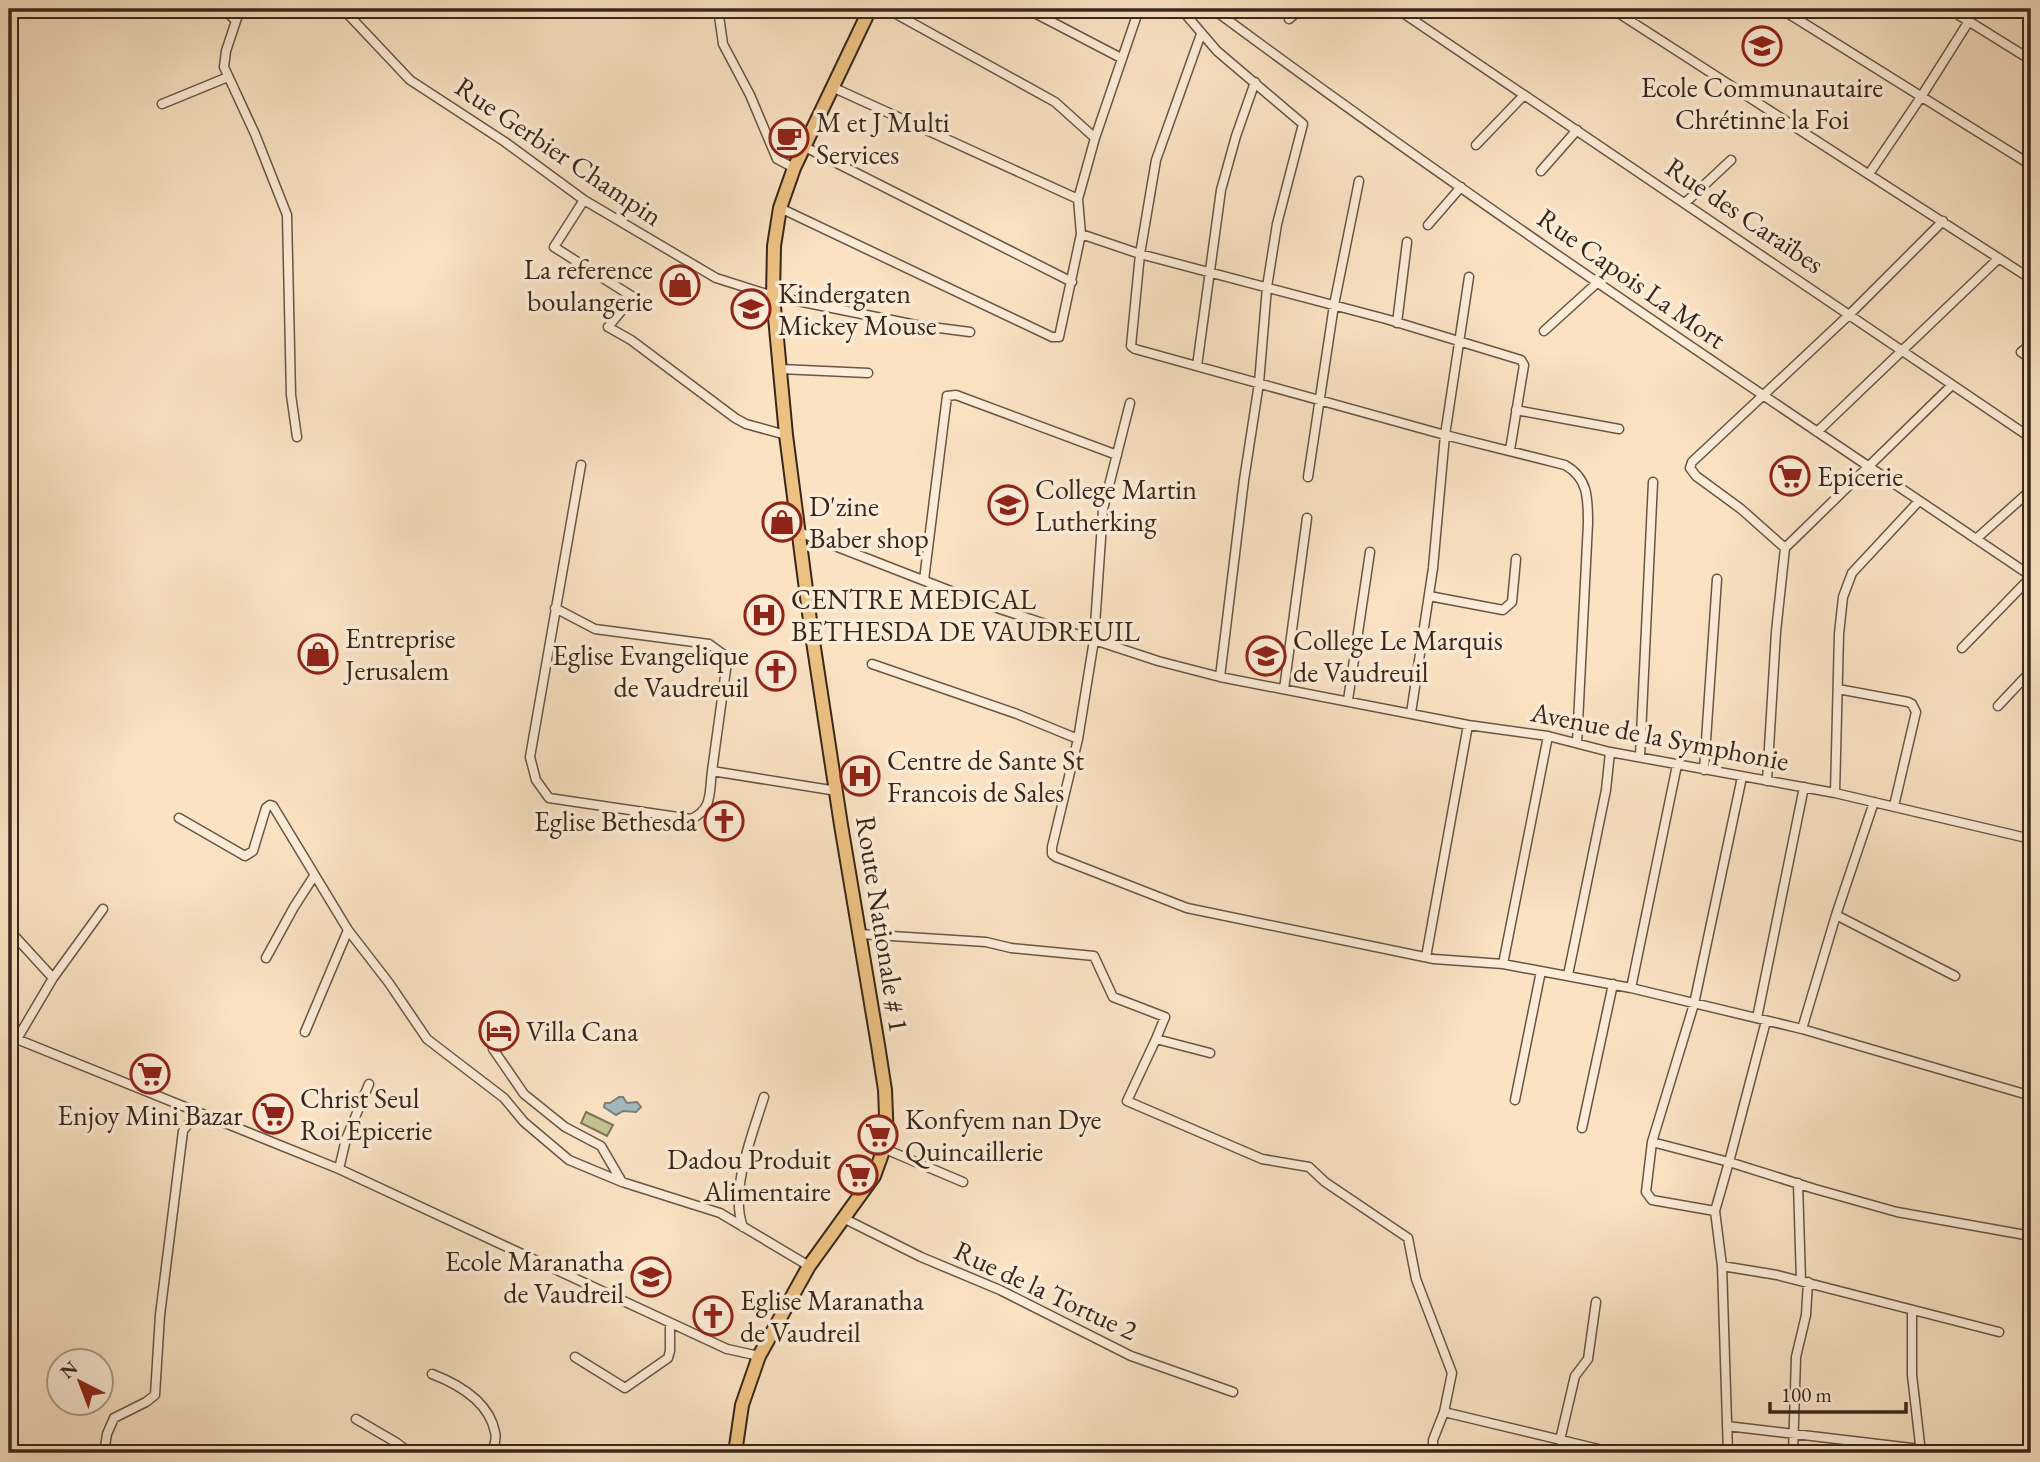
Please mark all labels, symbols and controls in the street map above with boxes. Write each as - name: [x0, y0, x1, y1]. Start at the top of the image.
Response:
- school or university icon: Ecole Communautaire Chrétinne la Foi: [1741, 25, 1783, 67]
- street label: Rue Gerbier Champin: [448, 68, 670, 234]
- place label: Ecole Communautaire Chrétinne la Foi: [1641, 69, 1883, 137]
- place label: M et J Multi Services: [816, 104, 950, 172]
- cafe icon: M et J Multi Services: [768, 117, 810, 159]
- street label: Rue des Caraïbes: [1659, 149, 1831, 281]
- street label: Rue Capois La Mort: [1531, 200, 1733, 357]
- place label: La reference boulangerie: [524, 251, 653, 319]
- shop icon: La reference boulangerie: [659, 264, 701, 306]
- place label: Kindergaten Mickey Mouse: [778, 275, 937, 343]
- school or university icon: Kindergaten Mickey Mouse: [730, 288, 772, 330]
- supermarket icon: Epicerie: [1769, 455, 1811, 497]
- place label: Epicerie: [1817, 458, 1903, 494]
- place label: College Martin Lutherking: [1035, 471, 1197, 539]
- school or university icon: College Martin Lutherking: [987, 484, 1029, 526]
- place label: D'zine Baber shop: [809, 488, 929, 556]
- shop icon: D'zine Baber shop: [761, 501, 803, 543]
- place label: CENTRE MEDICAL BETHESDA DE VAUDREUIL: [791, 581, 1141, 649]
- hospital icon: CENTRE MEDICAL BETHESDA DE VAUDREUIL: [743, 594, 785, 636]
- place label: Entreprise Jerusalem: [343, 620, 455, 688]
- place label: College Le Marquis de Vaudreuil: [1293, 622, 1503, 690]
- shop icon: Entreprise Jerusalem: [297, 633, 339, 675]
- school or university icon: College Le Marquis de Vaudreuil: [1245, 635, 1287, 677]
- place label: Eglise Evangelique de Vaudreuil: [552, 637, 749, 705]
- church icon: Eglise Evangelique de Vaudreuil: [755, 650, 797, 692]
- street label: Avenue de la Symphonie: [1527, 693, 1792, 779]
- place label: Centre de Sante St Francois de Sales: [887, 742, 1084, 810]
- hospital icon: Centre de Sante St Francois de Sales: [839, 755, 881, 797]
- church icon: Eglise Bethesda: [703, 800, 745, 842]
- place label: Eglise Bethesda: [534, 803, 698, 839]
- street label: Route Nationale # 1: [848, 813, 918, 1035]
- hotel icon: Villa Cana: [478, 1010, 520, 1052]
- place label: Villa Cana: [526, 1013, 639, 1049]
- supermarket icon: Enjoy Mini Bazar: [129, 1053, 171, 1095]
- place label: Christ Seul Roi Epicerie: [300, 1080, 432, 1148]
- supermarket icon: Christ Seul Roi Epicerie: [252, 1093, 294, 1135]
- place label: Enjoy Mini Bazar: [57, 1097, 243, 1133]
- place label: Konfyem nan Dye Quincaillerie: [905, 1101, 1102, 1169]
- supermarket icon: Konfyem nan Dye Quincaillerie: [857, 1114, 899, 1156]
- place label: Dadou Produit Alimentaire: [667, 1141, 831, 1209]
- supermarket icon: Dadou Produit Alimentaire: [837, 1154, 879, 1196]
- street label: Rue de la Tortue 2: [949, 1232, 1144, 1348]
- place label: Ecole Maranatha de Vaudreil: [445, 1243, 625, 1311]
- school or university icon: Ecole Maranatha de Vaudreil: [630, 1256, 672, 1298]
- place label: Eglise Maranatha de Vaudreil: [740, 1282, 925, 1350]
- church icon: Eglise Maranatha de Vaudreil: [692, 1295, 734, 1337]
- north arrow: [46, 1346, 116, 1416]
- text: N: [55, 1355, 84, 1384]
- scale bar: [1770, 1371, 1907, 1415]
- text: 100 m: [1781, 1381, 1832, 1408]

